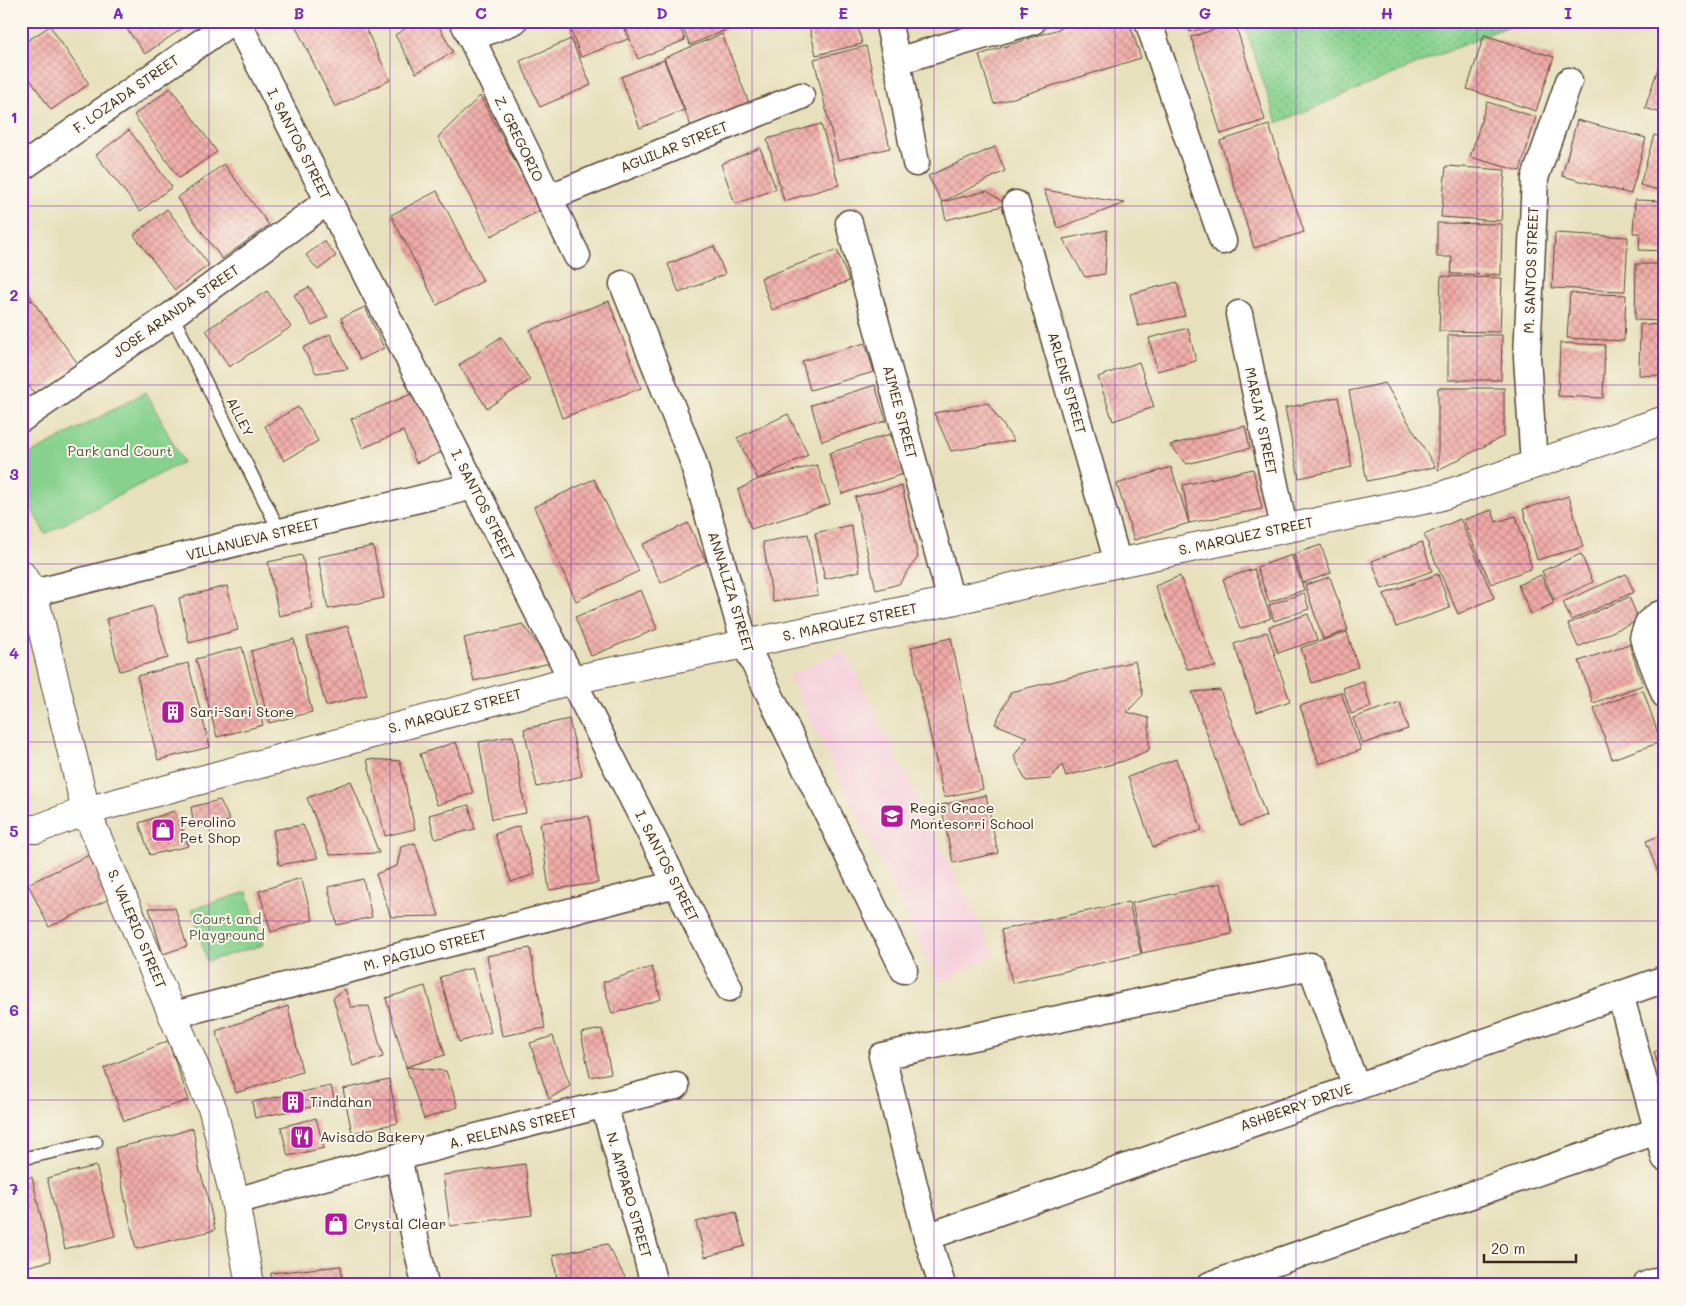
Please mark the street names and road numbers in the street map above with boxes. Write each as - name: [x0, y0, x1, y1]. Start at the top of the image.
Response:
- street label: F. LOZADA STREET: [69, 50, 182, 137]
- street label: I. SANTOS STREET: [263, 85, 336, 203]
- street label: Z. GREGORIO: [491, 93, 548, 185]
- street label: AGUILAR STREET: [617, 116, 731, 177]
- street label: M. SANTOS STREET: [1519, 206, 1542, 334]
- street label: JOSE ARANDA STREET: [109, 260, 243, 361]
- street label: ARLENE STREET: [1044, 330, 1091, 436]
- street label: AIMEE STREET: [879, 363, 922, 461]
- street label: MARJAY STREET: [1241, 365, 1282, 477]
- street label: ALLEY: [223, 394, 258, 440]
- street label: I. SANTOS STREET: [447, 446, 520, 564]
- street label: S. MARQUEZ STREET: [1177, 512, 1315, 559]
- street label: VILLANUEVA STREET: [184, 513, 322, 564]
- street label: ANNALIZA STREET: [704, 529, 759, 655]
- street label: S. MARQUEZ STREET: [781, 598, 919, 645]
- street label: S. MARQUEZ STREET: [386, 684, 524, 737]
- street label: I. SANTOS STREET: [631, 807, 704, 925]
- street label: S. VALERIO STREET: [104, 866, 171, 991]
- street label: M. PAGIUO STREET: [361, 924, 489, 975]
- street label: ASHBERRY DRIVE: [1237, 1078, 1355, 1135]
- street label: A. RELENAS STREET: [447, 1102, 579, 1153]
- street label: N. AMPARO STREET: [602, 1130, 657, 1260]

